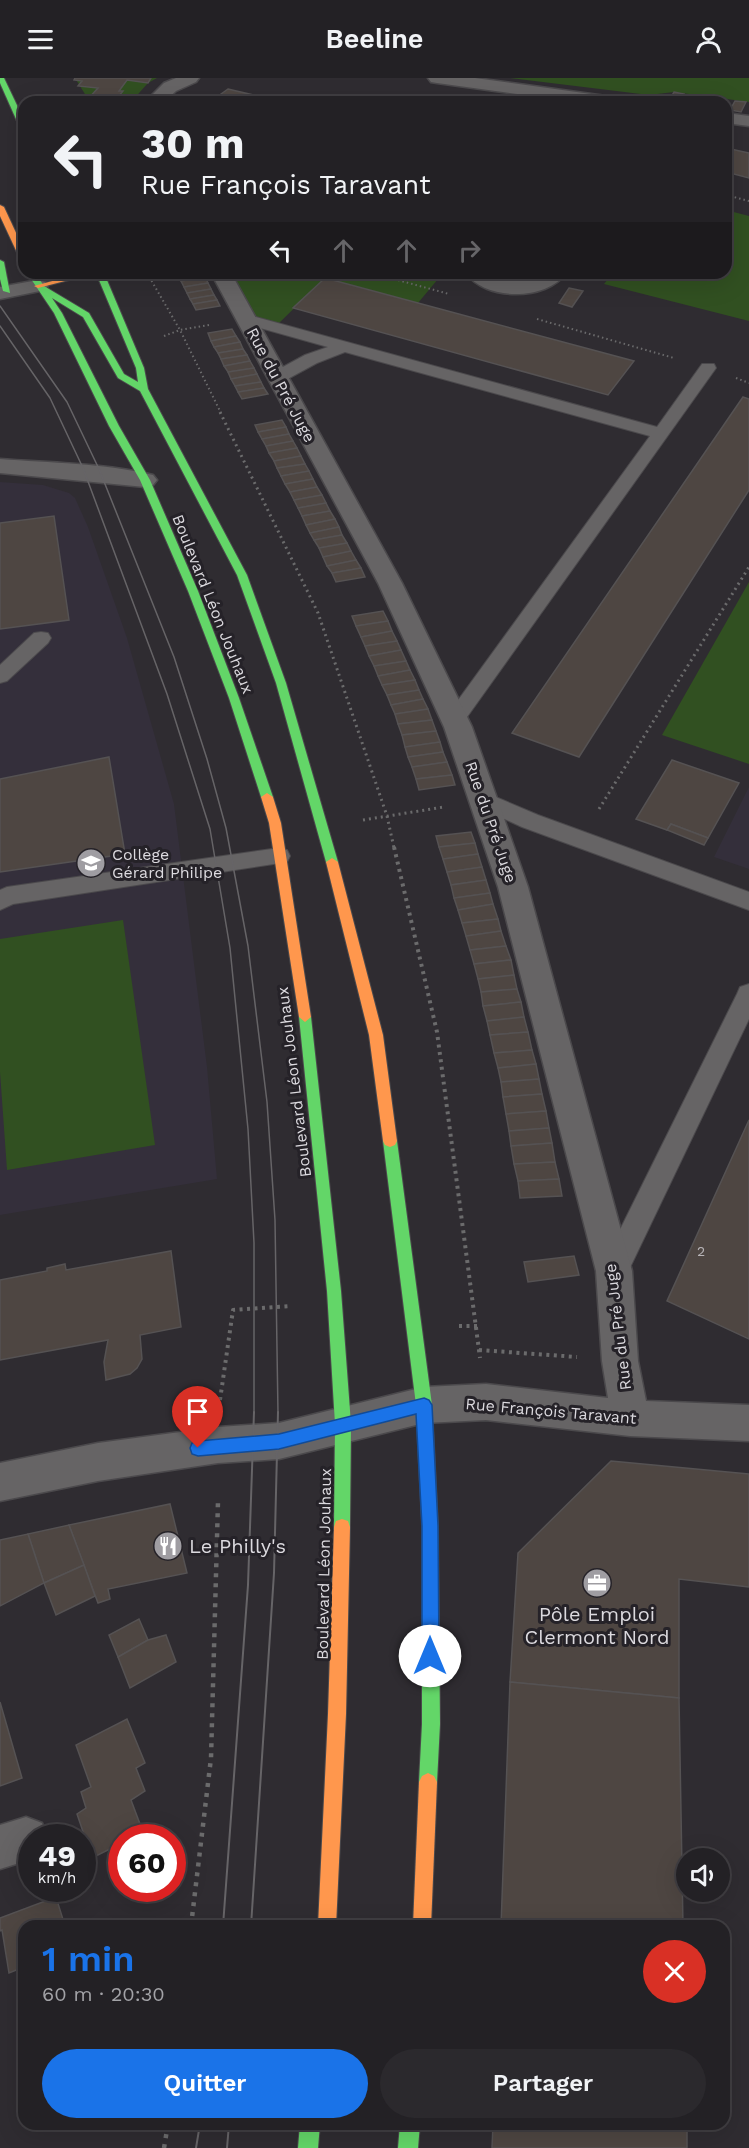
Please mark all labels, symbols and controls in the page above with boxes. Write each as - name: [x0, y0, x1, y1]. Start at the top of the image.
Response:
- icon: menu: [24, 23, 57, 56]
- text: Beeline: [326, 23, 423, 55]
- icon: person: [692, 23, 725, 56]
- text: 30 m: [141, 119, 245, 168]
- icon: left: [42, 120, 120, 198]
- text: Rue François Taravant: [141, 169, 430, 201]
- icon: left: [264, 234, 297, 267]
- icon: ahead: [327, 234, 360, 267]
- icon: ahead: [390, 234, 423, 267]
- icon: right: [453, 234, 486, 267]
- street label: Rue du Pré Juge: [243, 324, 319, 446]
- street label: Boulevard Léon Jouhaux: [168, 512, 258, 696]
- street label: Rue du Pré Juge: [461, 759, 521, 885]
- place label: Collège Gérard Philipe: [112, 845, 222, 882]
- school or university icon: Collège Gérard Philipe: [75, 847, 107, 879]
- street label: Boulevard Léon Jouhaux: [273, 986, 315, 1178]
- house number: 2: [697, 1243, 705, 1259]
- street label: Rue du Pré Juge: [601, 1263, 635, 1391]
- pin: [172, 1386, 223, 1448]
- street label: Rue François Taravant: [465, 1394, 638, 1428]
- icon: arrive: [181, 1395, 214, 1428]
- street label: Boulevard Léon Jouhaux: [313, 1468, 335, 1660]
- restaurant icon: Le Philly's: [152, 1530, 184, 1562]
- place label: Le Philly's: [189, 1534, 286, 1558]
- office icon: Pôle Emploi Clermont Nord: [581, 1567, 613, 1599]
- place label: Pôle Emploi Clermont Nord: [525, 1602, 669, 1649]
- position arrow: [398, 1624, 462, 1688]
- speed limit sign: 60: [108, 1824, 186, 1902]
- text: 49: [38, 1838, 76, 1873]
- map controls: [676, 1848, 730, 1902]
- button: sound: [676, 1848, 730, 1902]
- text: km/h: [38, 1869, 76, 1887]
- text: 1 min: [42, 1938, 134, 1980]
- button: close: [643, 1940, 706, 2003]
- text: 60 m · 20:30: [42, 1982, 165, 2006]
- button: Quitter: [42, 2049, 368, 2118]
- button: Partager: [380, 2049, 706, 2118]

